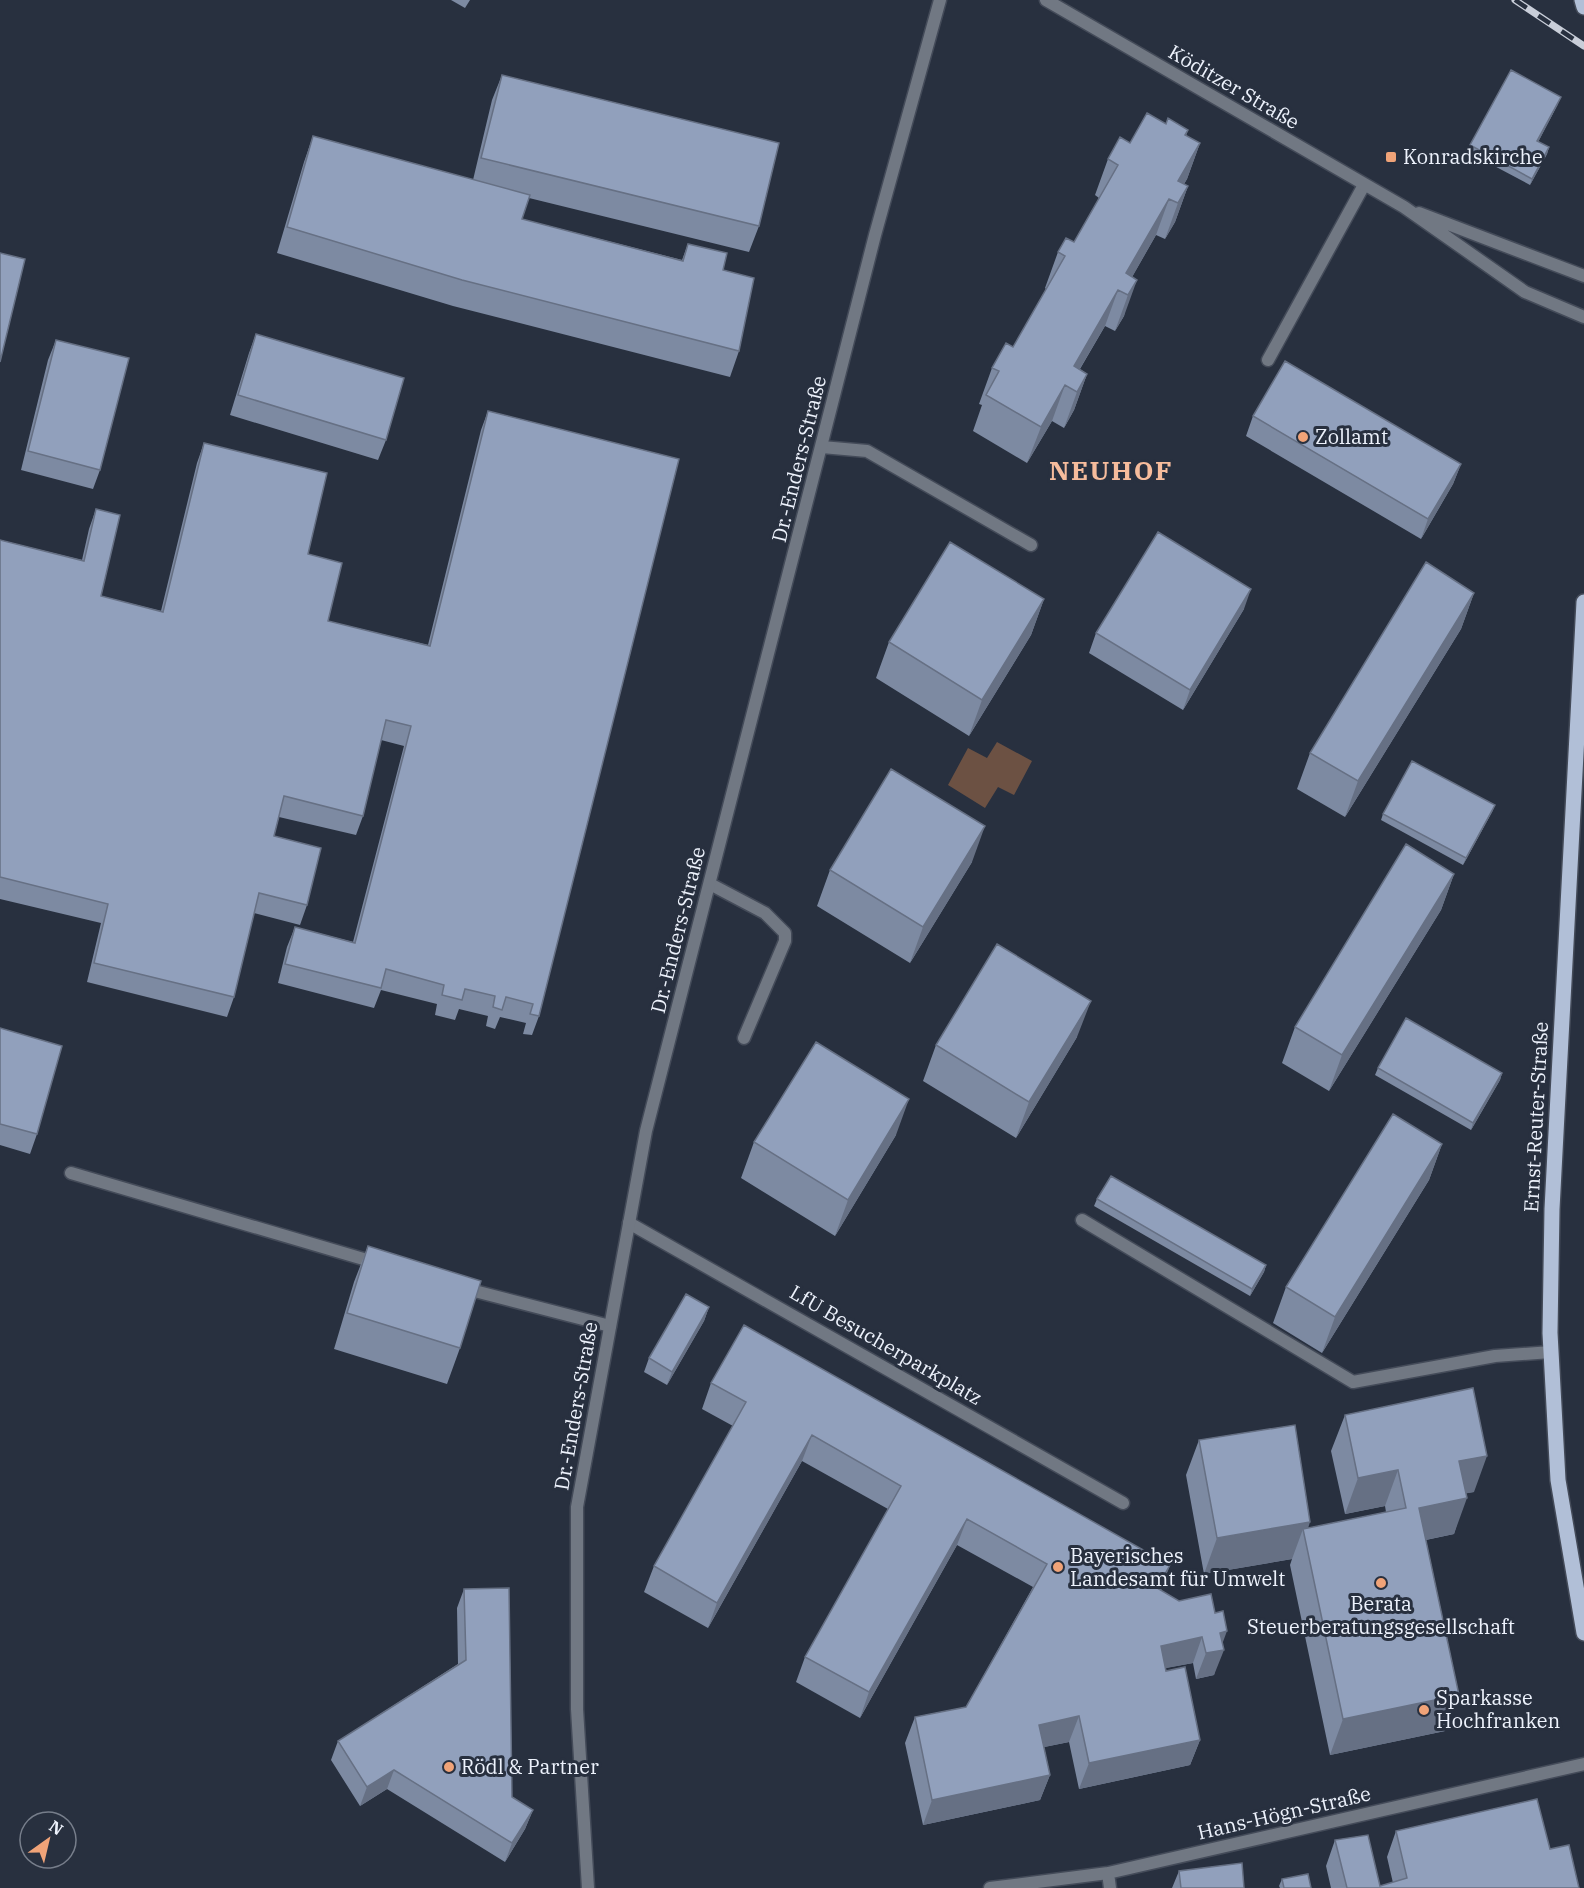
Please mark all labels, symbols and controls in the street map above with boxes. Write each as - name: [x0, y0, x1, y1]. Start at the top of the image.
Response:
- street label: Köditzer Straße: [1164, 38, 1305, 135]
- place label: Konradskirche: [1403, 143, 1543, 170]
- marker: Konradskirche: [1384, 150, 1398, 164]
- street label: Dr.-Enders-Straße: [765, 373, 832, 545]
- place label: Zollamt: [1315, 423, 1388, 450]
- marker: Zollamt: [1296, 430, 1310, 444]
- district label: NEUHOF: [1049, 453, 1173, 487]
- street label: Dr.-Enders-Straße: [644, 844, 711, 1016]
- street label: Ernst-Reuter-Straße: [1517, 1021, 1554, 1213]
- street label: LfU Besucherparkplatz: [785, 1278, 987, 1411]
- street label: Dr.-Enders-Straße: [547, 1320, 604, 1492]
- place label: Bayerisches Landesamt für Umwelt: [1070, 1542, 1285, 1592]
- marker: Bayerisches Landesamt für Umwelt: [1051, 1560, 1065, 1574]
- marker: Berata Steuerberatungsgesellschaft: [1374, 1576, 1388, 1590]
- place label: Berata Steuerberatungsgesellschaft: [1247, 1590, 1515, 1640]
- place label: Sparkasse Hochfranken: [1436, 1684, 1561, 1734]
- marker: Sparkasse Hochfranken: [1417, 1703, 1431, 1717]
- place label: Rödl & Partner: [461, 1753, 599, 1780]
- marker: Rödl & Partner: [442, 1760, 456, 1774]
- street label: Hans-Högn-Straße: [1195, 1779, 1373, 1846]
- north arrow: [18, 1810, 78, 1870]
- text: N: [46, 1816, 67, 1839]

